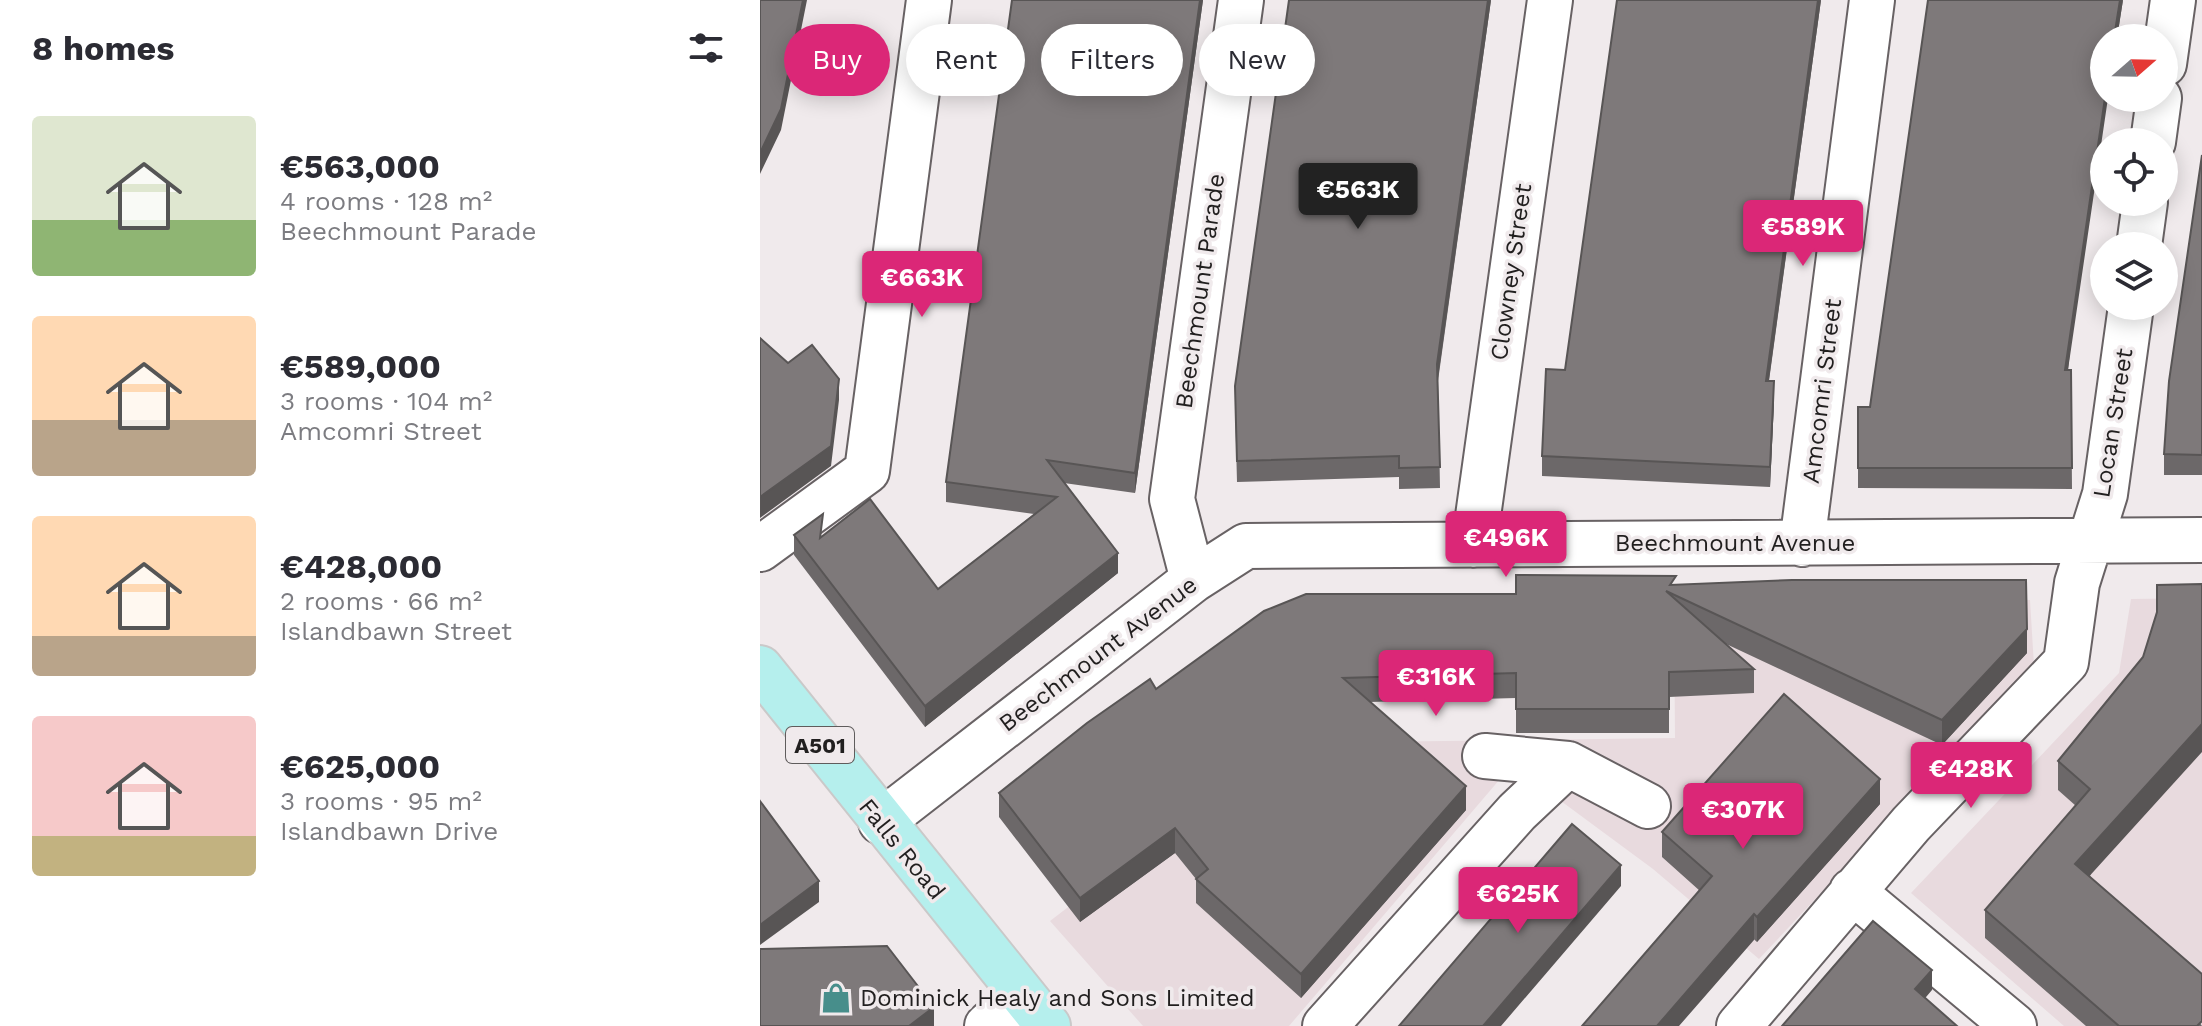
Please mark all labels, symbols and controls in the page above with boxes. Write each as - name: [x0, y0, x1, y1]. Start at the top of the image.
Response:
- chip: Buy: [784, 24, 890, 96]
- chip: Rent: [906, 24, 1025, 96]
- chip: Filters: [1041, 24, 1183, 96]
- chip: New: [1199, 24, 1315, 96]
- north arrow: [2090, 24, 2178, 112]
- map controls: [2090, 24, 2178, 320]
- icon: filters: [684, 26, 728, 70]
- text: 8 homes: [32, 28, 174, 68]
- button: locate: [2090, 128, 2178, 216]
- text: €563,000: [280, 146, 440, 186]
- icon: home: [96, 148, 192, 244]
- pin: €563K: [1302, 163, 1414, 231]
- street label: Beechmount Parade: [1170, 172, 1230, 410]
- text: €563K: [1317, 174, 1399, 204]
- street label: Clowney Street: [1485, 182, 1537, 362]
- text: 4 rooms · 128 m²: [280, 186, 492, 216]
- pin: €589K: [1747, 200, 1859, 268]
- text: €589K: [1761, 211, 1845, 241]
- text: Beechmount Parade: [280, 216, 537, 246]
- button: layers: [2090, 232, 2178, 320]
- pin: €663K: [866, 251, 978, 319]
- text: €663K: [880, 262, 964, 292]
- street label: Amcomri Street: [1797, 297, 1847, 485]
- text: €589,000: [280, 346, 441, 386]
- street label: Locan Street: [2087, 346, 2139, 500]
- icon: home: [96, 348, 192, 444]
- text: 3 rooms · 104 m²: [280, 386, 492, 416]
- text: Amcomri Street: [280, 416, 482, 446]
- pin: €496K: [1450, 511, 1562, 579]
- text: €496K: [1463, 522, 1549, 552]
- street label: Beechmount Avenue: [1615, 529, 1855, 557]
- text: €428,000: [280, 546, 442, 586]
- icon: home: [96, 548, 192, 644]
- street label: Beechmount Avenue: [993, 570, 1203, 738]
- text: 2 rooms · 66 m²: [280, 586, 482, 616]
- text: Islandbawn Street: [280, 616, 512, 646]
- pin: €316K: [1380, 650, 1492, 718]
- text: €316K: [1397, 661, 1475, 691]
- road number: A501: [786, 727, 854, 763]
- pin: €428K: [1915, 742, 2027, 810]
- text: €625,000: [280, 746, 440, 786]
- icon: home: [96, 748, 192, 844]
- text: €428K: [1929, 753, 2013, 783]
- pin: €307K: [1687, 783, 1799, 851]
- text: 3 rooms · 95 m²: [280, 786, 482, 816]
- street label: Falls Road: [853, 793, 951, 905]
- text: €307K: [1701, 794, 1785, 824]
- text: Islandbawn Drive: [280, 816, 498, 846]
- pin: €625K: [1462, 867, 1574, 935]
- text: €625K: [1477, 878, 1559, 908]
- shop icon: Dominick Healy and Sons Limited: [819, 981, 853, 1015]
- place label: Dominick Healy and Sons Limited: [860, 984, 1255, 1012]

